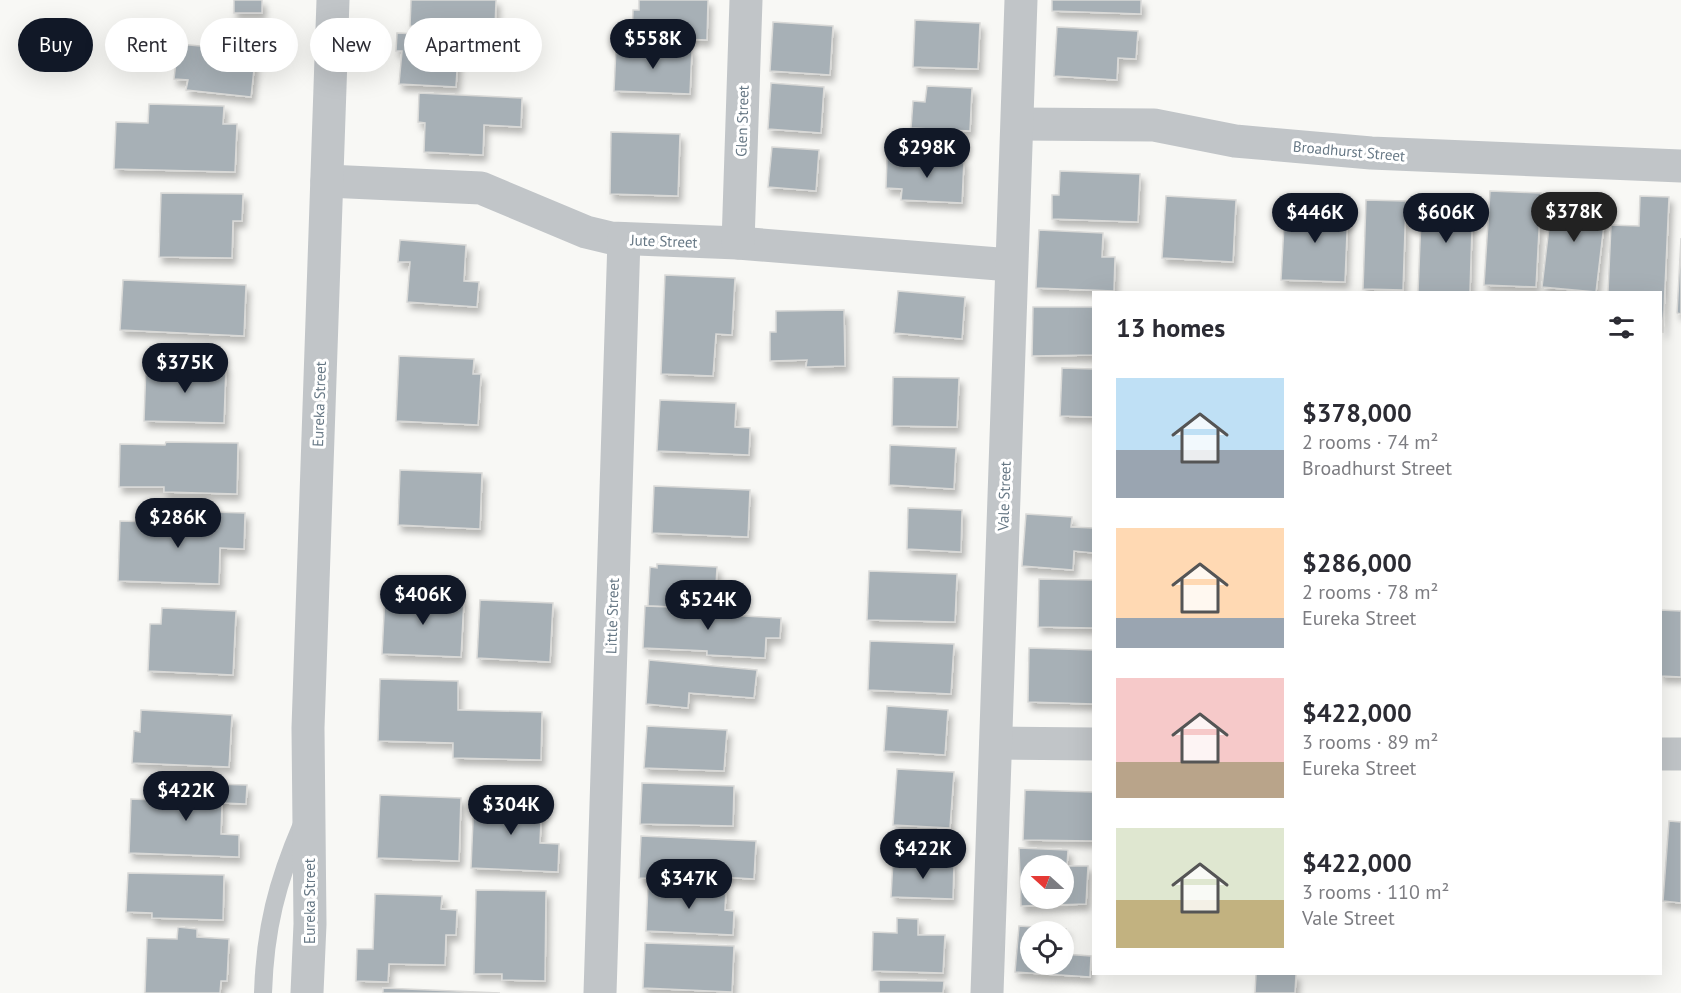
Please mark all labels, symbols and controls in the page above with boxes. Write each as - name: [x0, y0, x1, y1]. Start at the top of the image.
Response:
- chip: Buy: [18, 18, 93, 72]
- chip: Rent: [105, 18, 188, 72]
- chip: Filters: [200, 18, 298, 72]
- chip: New: [310, 18, 392, 72]
- chip: Apartment: [404, 18, 542, 72]
- pin: $558K: [611, 19, 695, 70]
- text: $558K: [624, 25, 682, 51]
- street label: Glen Street: [731, 85, 753, 157]
- pin: $298K: [885, 128, 969, 179]
- text: $298K: [898, 134, 956, 160]
- street label: Broadhurst Street: [1292, 137, 1406, 165]
- pin: $378K: [1532, 192, 1616, 243]
- pin: $446K: [1273, 193, 1357, 244]
- pin: $606K: [1404, 193, 1488, 244]
- text: $378K: [1545, 198, 1603, 224]
- text: $446K: [1286, 199, 1344, 225]
- text: $606K: [1417, 199, 1475, 225]
- street label: Jute Street: [629, 230, 698, 252]
- text: 13 homes: [1116, 311, 1225, 344]
- icon: filters: [1605, 311, 1638, 344]
- pin: $375K: [143, 343, 227, 394]
- text: $375K: [156, 349, 214, 375]
- street label: Eureka Street: [308, 361, 330, 447]
- text: $378,000: [1302, 396, 1412, 429]
- icon: home: [1164, 402, 1236, 474]
- text: 2 rooms · 74 m²: [1302, 429, 1438, 455]
- text: Broadhurst Street: [1302, 455, 1452, 481]
- street label: Vale Street: [993, 461, 1015, 532]
- pin: $286K: [136, 498, 220, 549]
- text: $286K: [149, 504, 207, 530]
- text: $286,000: [1302, 546, 1412, 579]
- icon: home: [1164, 552, 1236, 624]
- pin: $406K: [381, 575, 465, 626]
- street label: Little Street: [601, 578, 623, 654]
- text: 2 rooms · 78 m²: [1302, 579, 1438, 605]
- pin: $524K: [666, 580, 750, 631]
- text: $406K: [394, 581, 452, 607]
- text: $524K: [679, 586, 737, 612]
- text: Eureka Street: [1302, 605, 1416, 631]
- text: $422,000: [1302, 696, 1412, 729]
- icon: home: [1164, 702, 1236, 774]
- text: 3 rooms · 89 m²: [1302, 729, 1438, 755]
- text: Eureka Street: [1302, 755, 1416, 781]
- pin: $422K: [144, 771, 228, 822]
- text: $422K: [157, 777, 215, 803]
- pin: $304K: [469, 785, 553, 836]
- text: $304K: [482, 791, 540, 817]
- pin: $422K: [881, 829, 965, 880]
- text: $422K: [894, 835, 952, 861]
- text: $422,000: [1302, 846, 1412, 879]
- icon: home: [1164, 852, 1236, 924]
- north arrow: [1020, 855, 1074, 909]
- map controls: [1020, 855, 1074, 975]
- street label: Eureka Street: [300, 858, 319, 944]
- pin: $347K: [647, 859, 731, 910]
- text: $347K: [660, 865, 718, 891]
- text: 3 rooms · 110 m²: [1302, 879, 1449, 905]
- text: Vale Street: [1302, 905, 1395, 931]
- button: locate: [1020, 921, 1074, 975]

